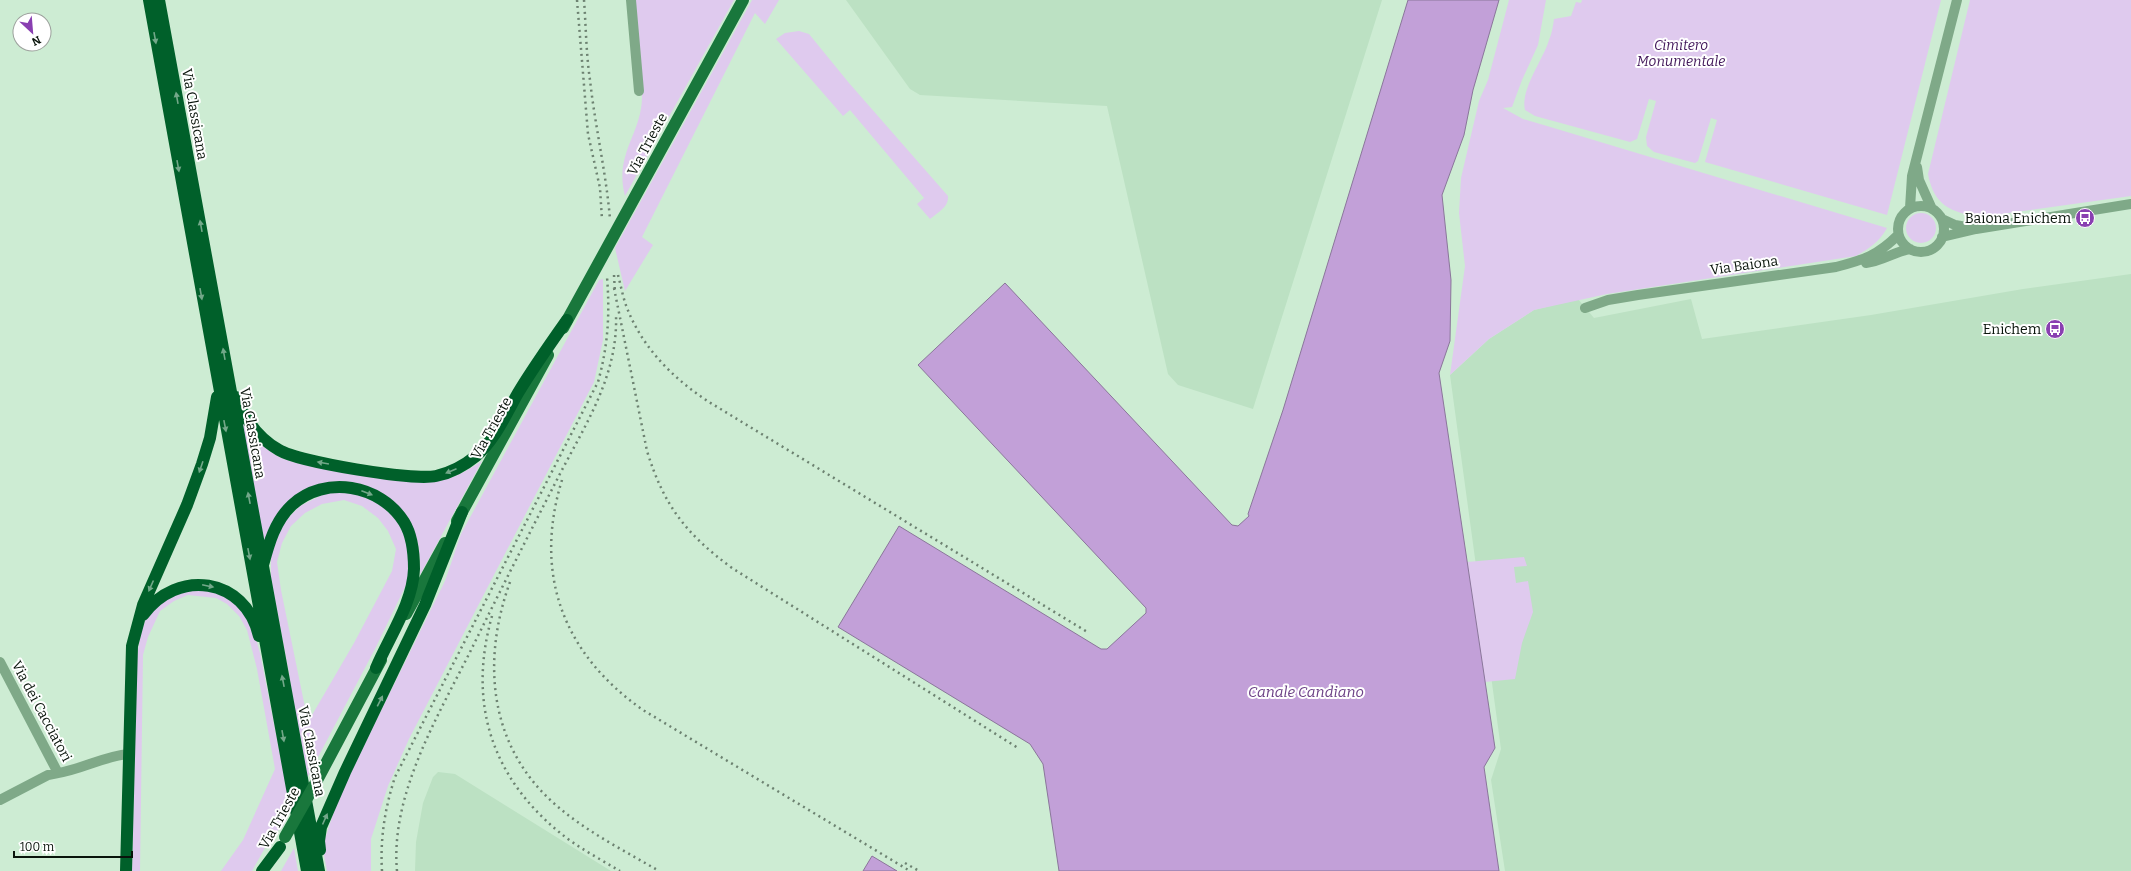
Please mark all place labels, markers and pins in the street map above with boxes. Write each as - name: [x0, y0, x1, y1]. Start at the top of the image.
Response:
- bus stop icon: Baiona Enichem: [2074, 207, 2096, 229]
- place label: Baiona Enichem: [1965, 210, 2072, 227]
- bus stop icon: Enichem: [2044, 318, 2066, 340]
- place label: Enichem: [1983, 321, 2042, 338]

